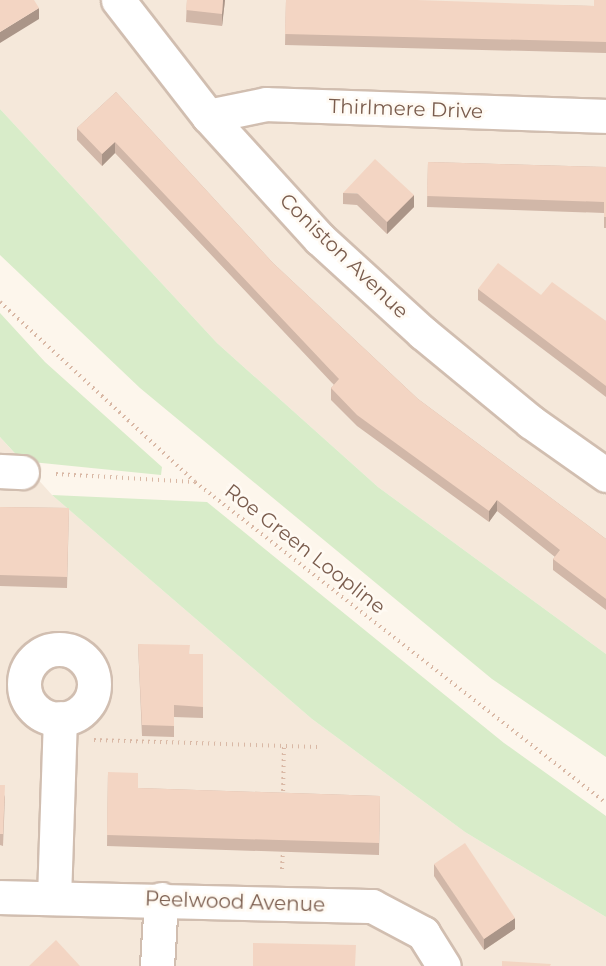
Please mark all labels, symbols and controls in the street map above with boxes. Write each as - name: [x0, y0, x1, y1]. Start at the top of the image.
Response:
- street label: Thirlmere Drive: [328, 94, 484, 124]
- street label: Coniston Avenue: [275, 189, 413, 323]
- street label: Roe Green Loopline: [220, 479, 390, 619]
- street label: Peelwood Avenue: [144, 887, 326, 917]

